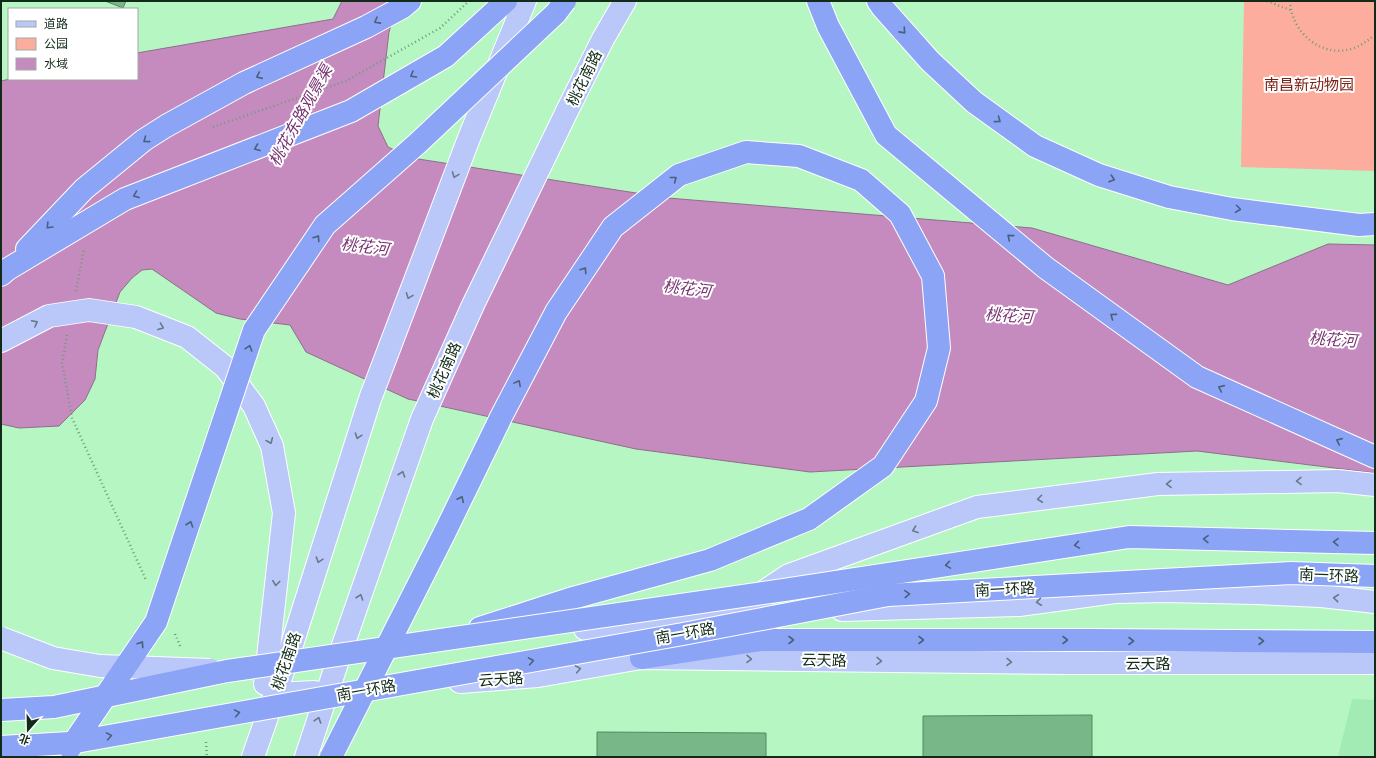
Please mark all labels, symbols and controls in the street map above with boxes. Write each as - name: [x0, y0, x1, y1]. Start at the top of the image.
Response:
- legend: [8, 8, 138, 80]
- text: 道路: [44, 16, 68, 31]
- one-way arrow: [374, 17, 381, 24]
- one-way arrow: [898, 26, 906, 34]
- text: 公园: [44, 36, 68, 51]
- street label: 桃花南路: [562, 47, 606, 109]
- text: 水域: [44, 56, 68, 71]
- water label: 桃花东路观景渠: [264, 59, 337, 169]
- one-way arrow: [256, 71, 263, 79]
- one-way arrow: [410, 71, 417, 78]
- park label: 南昌新动物园: [1264, 75, 1354, 94]
- one-way arrow: [993, 115, 1000, 122]
- one-way arrow: [143, 135, 150, 142]
- one-way arrow: [254, 143, 261, 151]
- one-way arrow: [451, 171, 459, 178]
- one-way arrow: [1109, 174, 1116, 183]
- one-way arrow: [669, 177, 676, 184]
- one-way arrow: [133, 190, 140, 198]
- one-way arrow: [1235, 205, 1241, 214]
- one-way arrow: [46, 221, 54, 229]
- water label: 桃花河: [340, 233, 393, 259]
- one-way arrow: [312, 235, 319, 242]
- one-way arrow: [1007, 235, 1014, 242]
- one-way arrow: [579, 268, 586, 275]
- water label: 桃花河: [662, 275, 715, 301]
- one-way arrow: [405, 293, 413, 300]
- water label: 桃花河: [984, 303, 1037, 327]
- one-way arrow: [1110, 313, 1117, 321]
- one-way arrow: [31, 320, 39, 327]
- one-way arrow: [157, 322, 164, 330]
- water label: 桃花河: [1308, 327, 1361, 351]
- street label: 桃花南路: [423, 339, 465, 401]
- one-way arrow: [244, 344, 252, 351]
- one-way arrow: [514, 380, 521, 387]
- one-way arrow: [1218, 384, 1225, 392]
- one-way arrow: [354, 432, 363, 439]
- one-way arrow: [265, 438, 273, 445]
- one-way arrow: [1336, 438, 1344, 446]
- one-way arrow: [398, 471, 406, 478]
- one-way arrow: [1296, 477, 1302, 485]
- one-way arrow: [1166, 480, 1172, 488]
- one-way arrow: [1037, 494, 1043, 503]
- one-way arrow: [456, 496, 464, 504]
- one-way arrow: [185, 521, 193, 528]
- one-way arrow: [911, 525, 918, 534]
- one-way arrow: [1203, 535, 1209, 543]
- one-way arrow: [1333, 538, 1339, 546]
- one-way arrow: [1074, 540, 1080, 549]
- one-way arrow: [315, 556, 324, 563]
- one-way arrow: [945, 560, 951, 568]
- street label: 南一环路: [1299, 564, 1359, 586]
- street label: 南一环路: [975, 578, 1035, 600]
- one-way arrow: [272, 580, 281, 586]
- one-way arrow: [904, 590, 910, 599]
- one-way arrow: [355, 593, 363, 600]
- one-way arrow: [1333, 594, 1339, 603]
- one-way arrow: [1036, 597, 1042, 606]
- street label: 南一环路: [654, 618, 716, 648]
- street label: 桃花南路: [267, 630, 305, 692]
- one-way arrow: [788, 636, 794, 644]
- one-way arrow: [918, 636, 924, 644]
- one-way arrow: [1062, 636, 1068, 644]
- one-way arrow: [1128, 637, 1134, 645]
- one-way arrow: [1258, 637, 1264, 646]
- one-way arrow: [136, 641, 144, 648]
- street label: 云天路: [801, 650, 847, 670]
- street label: 云天路: [1125, 654, 1171, 673]
- one-way arrow: [746, 655, 752, 663]
- one-way arrow: [876, 656, 882, 665]
- one-way arrow: [528, 657, 534, 665]
- one-way arrow: [1006, 658, 1012, 666]
- one-way arrow: [575, 665, 582, 674]
- street label: 云天路: [478, 668, 524, 690]
- street label: 南一环路: [335, 675, 397, 705]
- one-way arrow: [234, 709, 240, 718]
- north arrow: [8, 710, 48, 750]
- one-way arrow: [313, 717, 322, 724]
- text: 北: [17, 731, 32, 748]
- one-way arrow: [106, 732, 112, 740]

